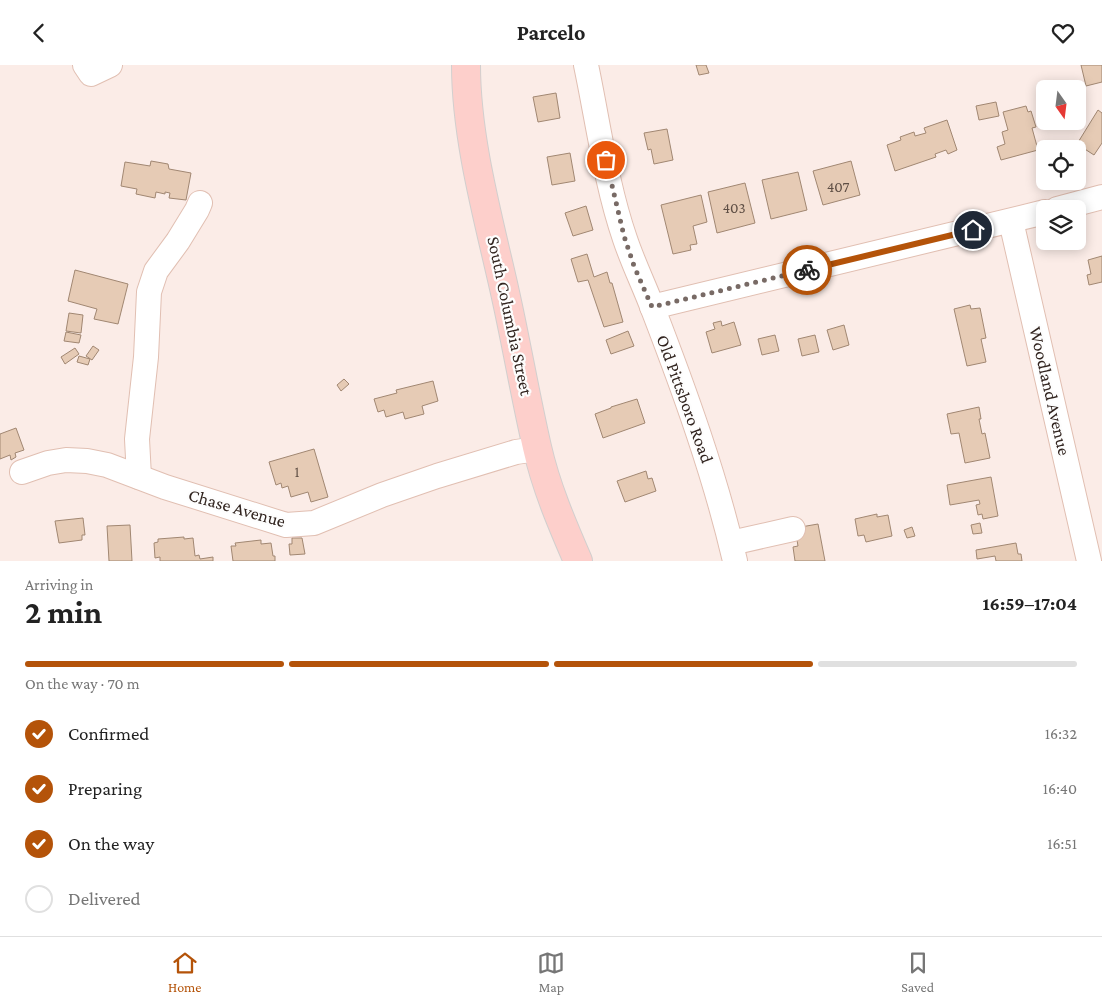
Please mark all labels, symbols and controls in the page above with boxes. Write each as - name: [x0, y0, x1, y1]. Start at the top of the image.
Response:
- icon: back: [25, 19, 53, 47]
- icon: heart: [1049, 19, 1077, 47]
- text: Parcelo: [517, 20, 585, 45]
- north arrow: [1036, 80, 1086, 130]
- map controls: [1036, 80, 1086, 250]
- pin: [585, 139, 627, 181]
- button: locate: [1036, 140, 1086, 190]
- icon: bag: [592, 146, 620, 174]
- house number: 407: [827, 179, 849, 195]
- house number: 403: [722, 200, 746, 216]
- button: layers: [1036, 200, 1086, 250]
- pin: [952, 209, 994, 251]
- icon: home: [959, 216, 987, 244]
- street label: South Columbia Street: [483, 235, 537, 398]
- courier: [782, 245, 832, 295]
- icon: bike: [793, 256, 821, 284]
- street label: Woodland Avenue: [1025, 325, 1075, 457]
- street label: Old Pittsboro Road: [653, 332, 718, 466]
- house number: 1: [295, 464, 300, 480]
- street label: Chase Avenue: [186, 485, 288, 531]
- text: Arriving in: [25, 576, 93, 593]
- text: 16:59–17:04: [982, 593, 1077, 614]
- text: 2 min: [25, 594, 102, 630]
- text: On the way · 70 m: [25, 675, 139, 692]
- icon: check: [25, 720, 53, 748]
- text: Confirmed: [68, 723, 149, 744]
- text: 16:32: [1045, 725, 1077, 742]
- icon: check: [25, 775, 53, 803]
- text: Preparing: [68, 778, 142, 799]
- text: 16:40: [1043, 780, 1077, 797]
- icon: check: [25, 830, 53, 858]
- text: On the way: [68, 833, 154, 854]
- text: 16:51: [1047, 835, 1077, 852]
- text: Delivered: [68, 888, 141, 909]
- tab: Home: [168, 949, 201, 995]
- tab: Map: [537, 949, 565, 995]
- tab: Saved: [901, 949, 934, 995]

